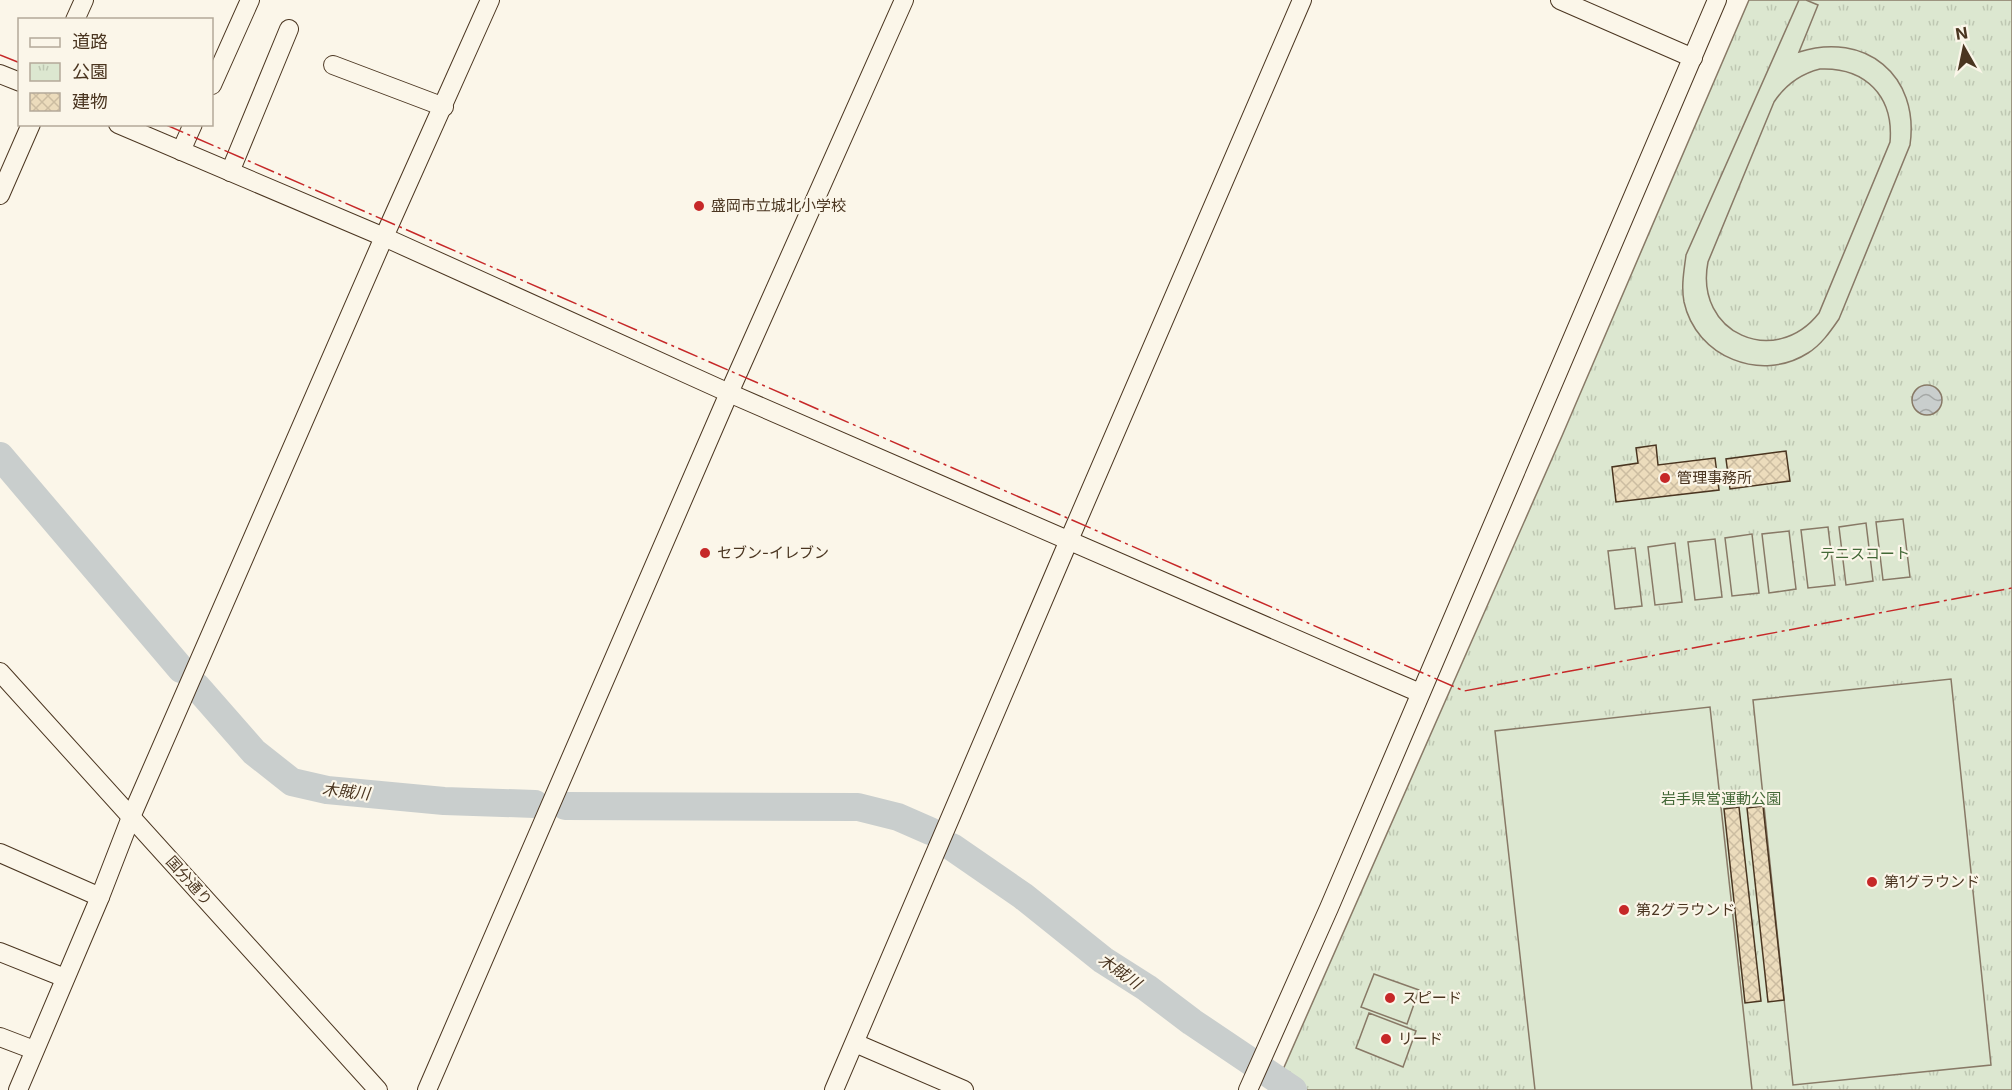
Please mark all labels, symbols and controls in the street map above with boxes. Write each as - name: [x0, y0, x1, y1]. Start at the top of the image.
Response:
- legend: [18, 18, 213, 126]
- north arrow: [1934, 18, 1994, 78]
- text: N: [1954, 22, 1969, 44]
- text: 道路: [72, 31, 108, 52]
- text: 公園: [72, 61, 108, 82]
- text: 建物: [72, 91, 108, 112]
- place label: 盛岡市立城北小学校: [711, 196, 846, 215]
- marker: 盛岡市立城北小学校: [692, 199, 706, 213]
- place label: 管理事務所: [1677, 468, 1752, 487]
- marker: 管理事務所: [1658, 471, 1672, 485]
- place label: セブン-イレブン: [717, 543, 829, 562]
- park label: テニスコート: [1820, 544, 1910, 563]
- marker: セブン-イレブン: [698, 546, 712, 560]
- water label: 木賊川: [321, 779, 373, 804]
- park label: 岩手県営運動公園: [1661, 789, 1781, 808]
- street label: 国分通り: [162, 852, 217, 909]
- place label: 第1グラウンド: [1884, 872, 1980, 891]
- marker: 第1グラウンド: [1865, 875, 1879, 889]
- place label: 第2グラウンド: [1636, 900, 1735, 919]
- marker: 第2グラウンド: [1617, 903, 1631, 917]
- water label: 木賊川: [1095, 949, 1147, 994]
- place label: スピード: [1402, 988, 1462, 1007]
- marker: スピード: [1383, 991, 1397, 1005]
- place label: リード: [1398, 1029, 1443, 1048]
- marker: リード: [1379, 1032, 1393, 1046]

